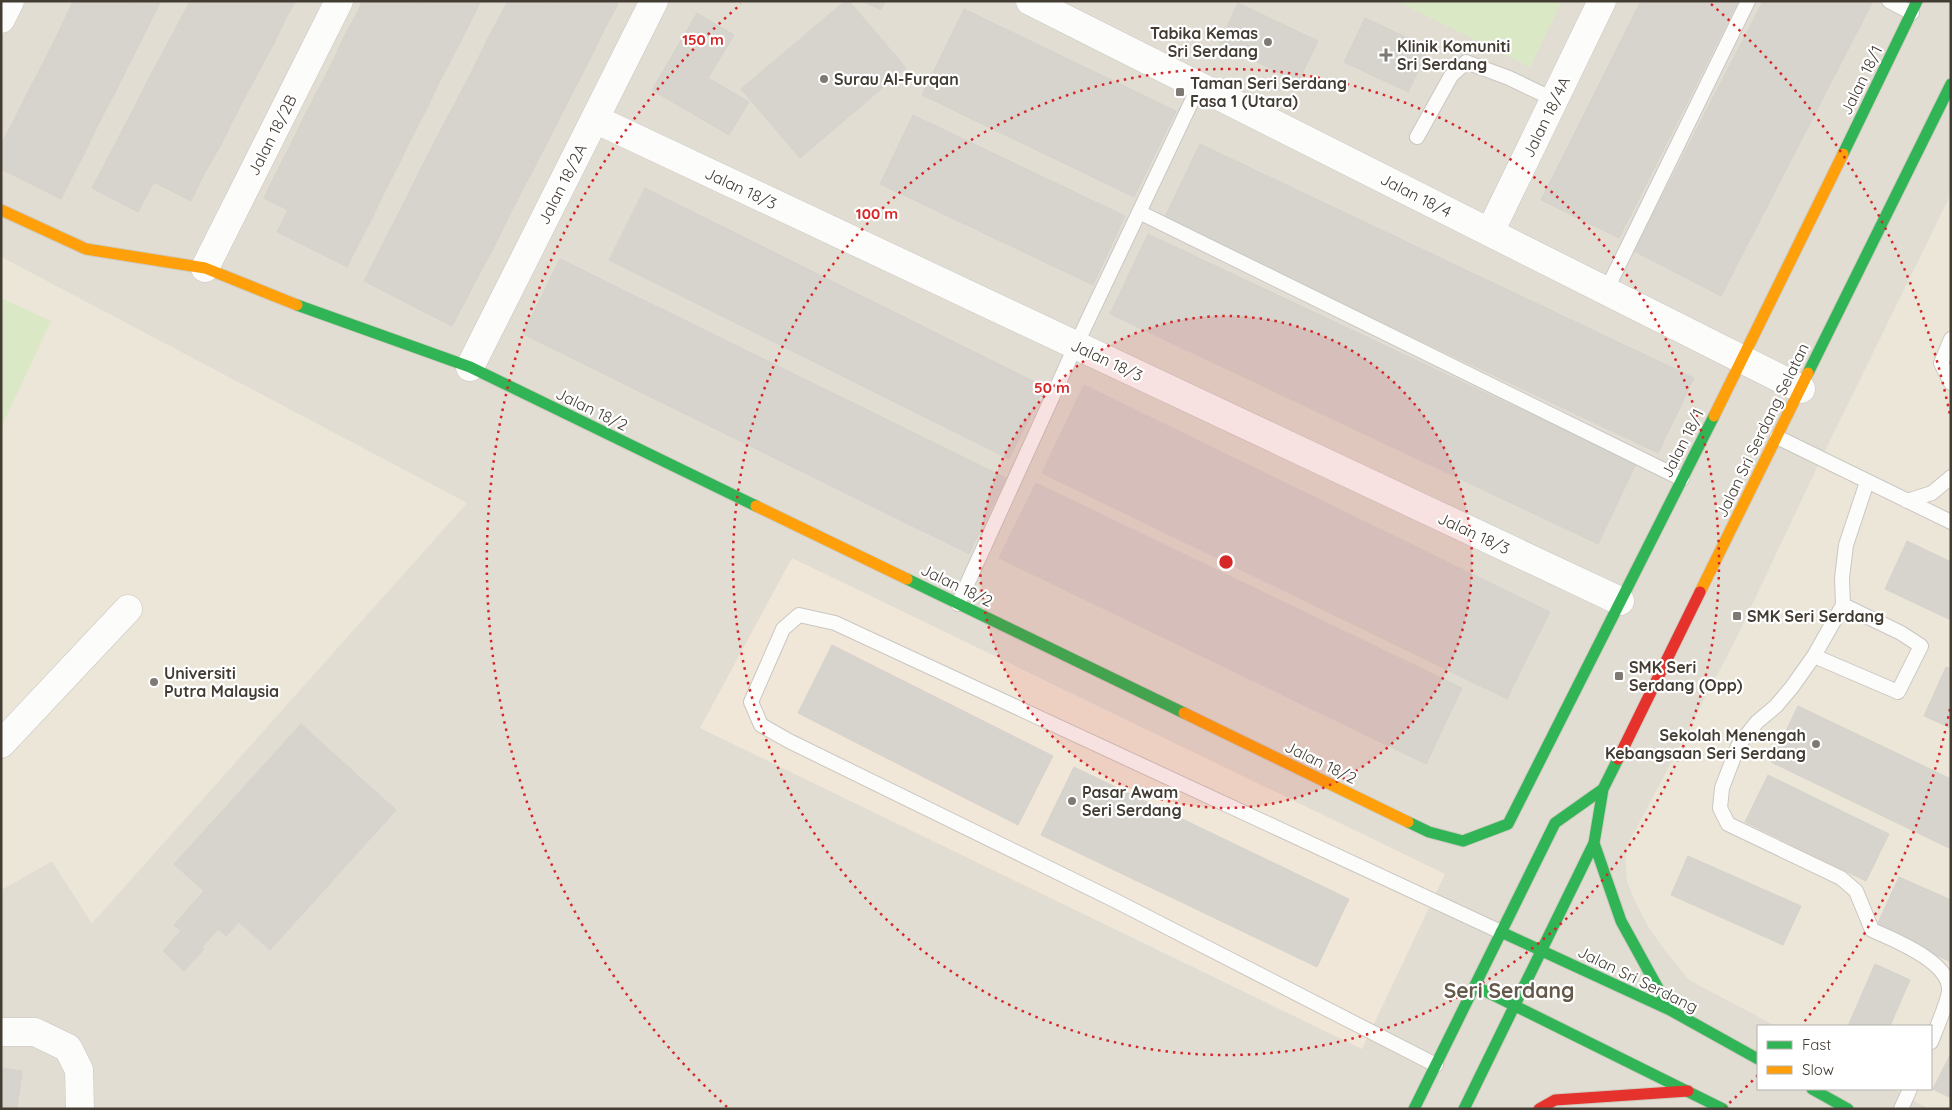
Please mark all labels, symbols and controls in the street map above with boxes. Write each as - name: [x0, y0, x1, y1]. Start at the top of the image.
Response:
- place label: Tabika Kemas Sri Serdang: [1150, 23, 1258, 61]
- text: 150 m: [682, 30, 724, 49]
- marker: Tabika Kemas Sri Serdang: [1262, 36, 1274, 48]
- place label: Klinik Komuniti Sri Serdang: [1397, 36, 1510, 74]
- street label: Jalan 18/1: [1836, 42, 1886, 118]
- marker: Klinik Komuniti Sri Serdang: [1379, 48, 1393, 62]
- place label: Surau Al-Furqan: [834, 69, 959, 89]
- marker: Surau Al-Furqan: [818, 73, 830, 85]
- place label: Taman Seri Serdang Fasa 1 (Utara): [1190, 73, 1347, 111]
- street label: Jalan 18/4A: [1518, 73, 1574, 161]
- marker: Taman Seri Serdang Fasa 1 (Utara): [1174, 86, 1186, 98]
- street label: Jalan 18/2B: [243, 91, 301, 179]
- street label: Jalan 18/2A: [533, 140, 591, 228]
- street label: Jalan 18/3: [702, 163, 780, 213]
- street label: Jalan 18/4: [1377, 169, 1455, 221]
- text: 100 m: [856, 204, 898, 223]
- street label: Jalan 18/3: [1068, 335, 1146, 385]
- street label: Jalan Sri Serdang Selatan: [1711, 340, 1813, 520]
- text: 50 m: [1034, 378, 1070, 397]
- street label: Jalan 18/2: [553, 383, 631, 435]
- street label: Jalan 18/1: [1656, 405, 1708, 481]
- street label: Jalan 18/3: [1435, 508, 1513, 558]
- centre of rings: [1217, 553, 1235, 571]
- street label: Jalan 18/2: [918, 559, 996, 611]
- place label: SMK Seri Serdang: [1747, 606, 1884, 626]
- marker: SMK Seri Serdang: [1731, 610, 1743, 622]
- place label: SMK Seri Serdang (Opp): [1629, 657, 1743, 695]
- place label: Universiti Putra Malaysia: [164, 663, 279, 701]
- marker: SMK Seri Serdang (Opp): [1613, 670, 1625, 682]
- marker: Universiti Putra Malaysia: [148, 676, 160, 688]
- place label: Sekolah Menengah Kebangsaan Seri Serdang: [1605, 725, 1806, 763]
- street label: Jalan 18/2: [1282, 736, 1360, 788]
- marker: Sekolah Menengah Kebangsaan Seri Serdang: [1810, 738, 1822, 750]
- place label: Pasar Awam Seri Serdang: [1082, 782, 1182, 820]
- marker: Pasar Awam Seri Serdang: [1066, 795, 1078, 807]
- street label: Jalan Sri Serdang: [1575, 941, 1701, 1017]
- district label: Seri Serdang: [1444, 977, 1574, 1003]
- legend: [1757, 1025, 1932, 1090]
- text: Fast: [1802, 1035, 1831, 1054]
- text: Slow: [1802, 1060, 1834, 1079]

